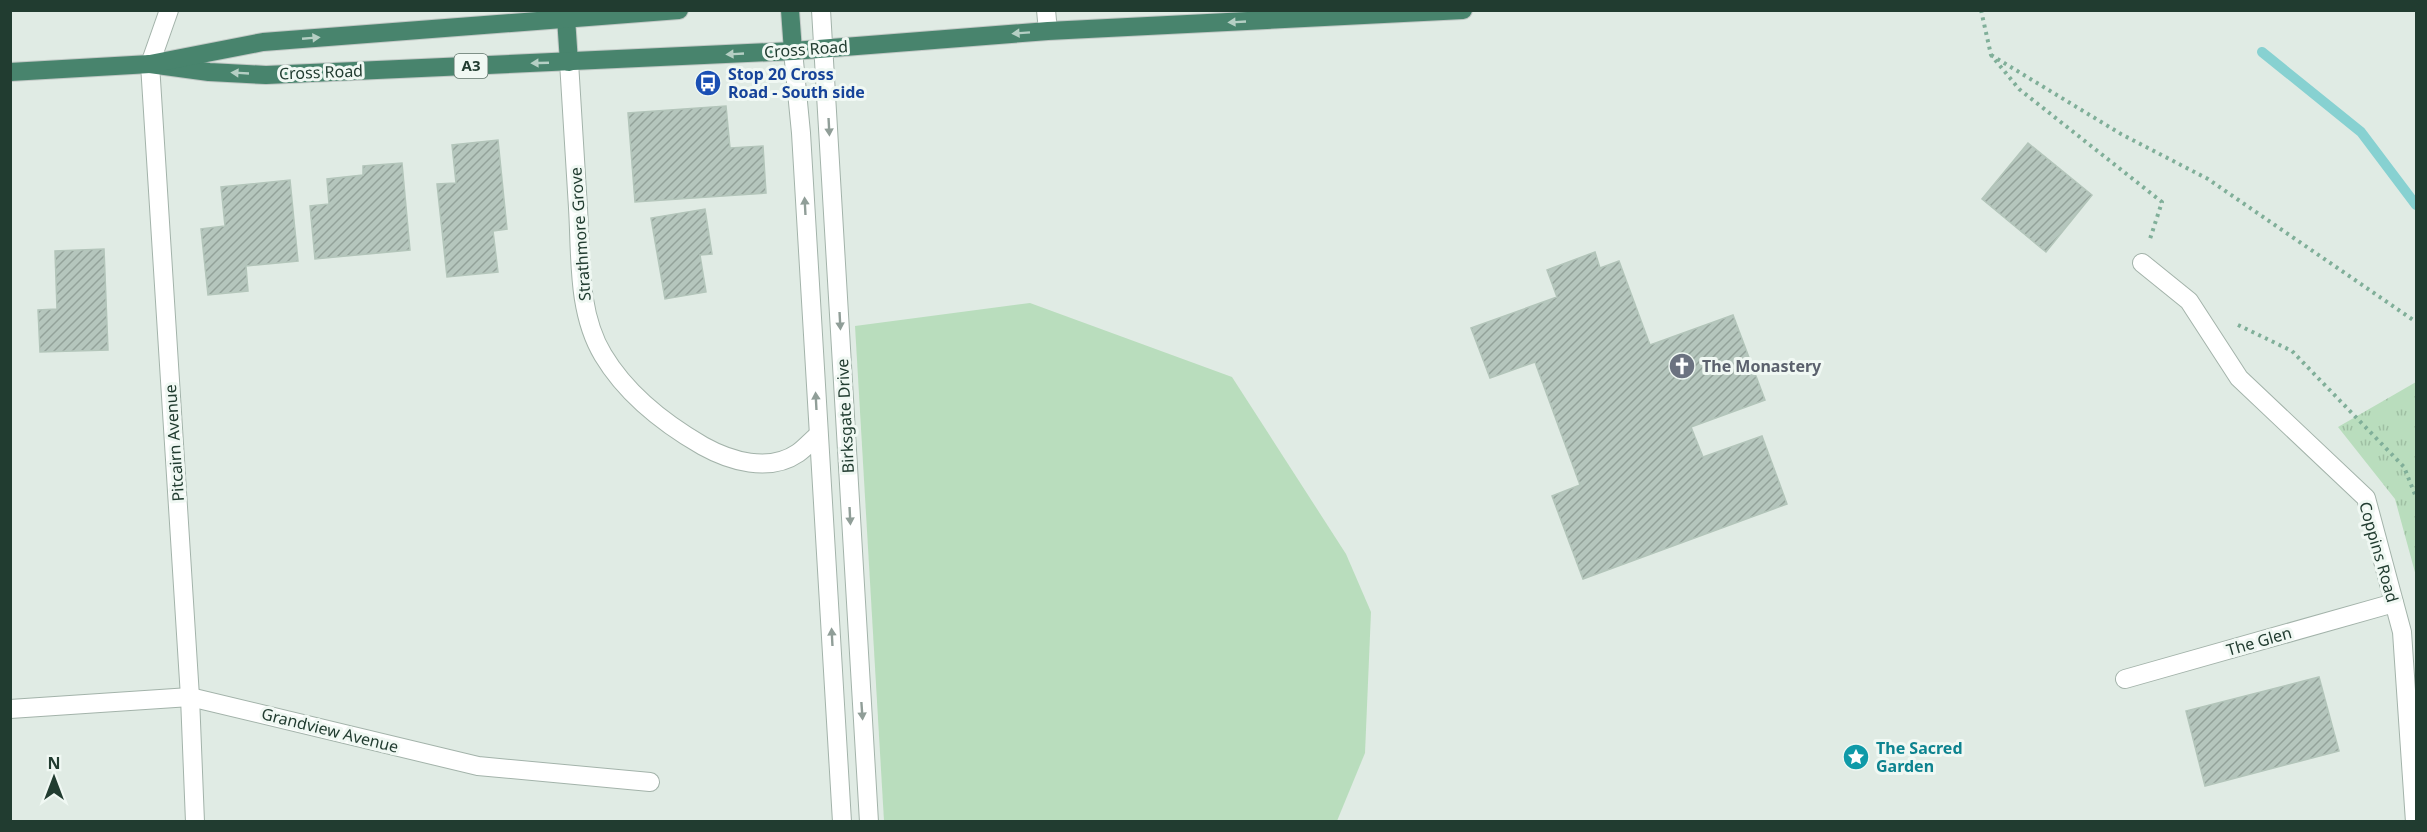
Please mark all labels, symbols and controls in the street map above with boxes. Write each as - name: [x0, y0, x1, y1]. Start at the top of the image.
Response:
- one-way arrow: [1227, 17, 1246, 26]
- one-way arrow: [1012, 28, 1031, 38]
- one-way arrow: [301, 33, 320, 43]
- street label: Cross Road: [763, 35, 849, 63]
- one-way arrow: [725, 49, 744, 58]
- road number: A3: [454, 54, 488, 78]
- one-way arrow: [531, 58, 550, 68]
- street label: Cross Road: [279, 60, 363, 84]
- place label: Stop 20 Cross Road - South side: [728, 63, 865, 103]
- bus stop icon: Stop 20 Cross Road - South side: [693, 68, 723, 98]
- one-way arrow: [231, 69, 250, 78]
- one-way arrow: [825, 117, 834, 136]
- street label: Strathmore Grove: [564, 166, 596, 302]
- one-way arrow: [801, 197, 810, 216]
- one-way arrow: [835, 312, 844, 331]
- church icon: The Monastery: [1667, 351, 1697, 381]
- place label: The Monastery: [1702, 355, 1822, 377]
- street label: Birksgate Drive: [831, 358, 859, 474]
- street label: Pitcairn Avenue: [159, 384, 189, 502]
- one-way arrow: [812, 391, 821, 410]
- street label: Coppins Road: [2354, 499, 2404, 605]
- one-way arrow: [846, 507, 855, 526]
- street label: The Glen: [2224, 621, 2294, 661]
- one-way arrow: [827, 628, 836, 647]
- one-way arrow: [858, 701, 867, 720]
- street label: Grandview Avenue: [259, 702, 401, 758]
- place label: The Sacred Garden: [1876, 737, 1963, 777]
- place icon: The Sacred Garden: [1841, 742, 1871, 772]
- north arrow: [24, 748, 84, 808]
- text: N: [47, 752, 61, 774]

